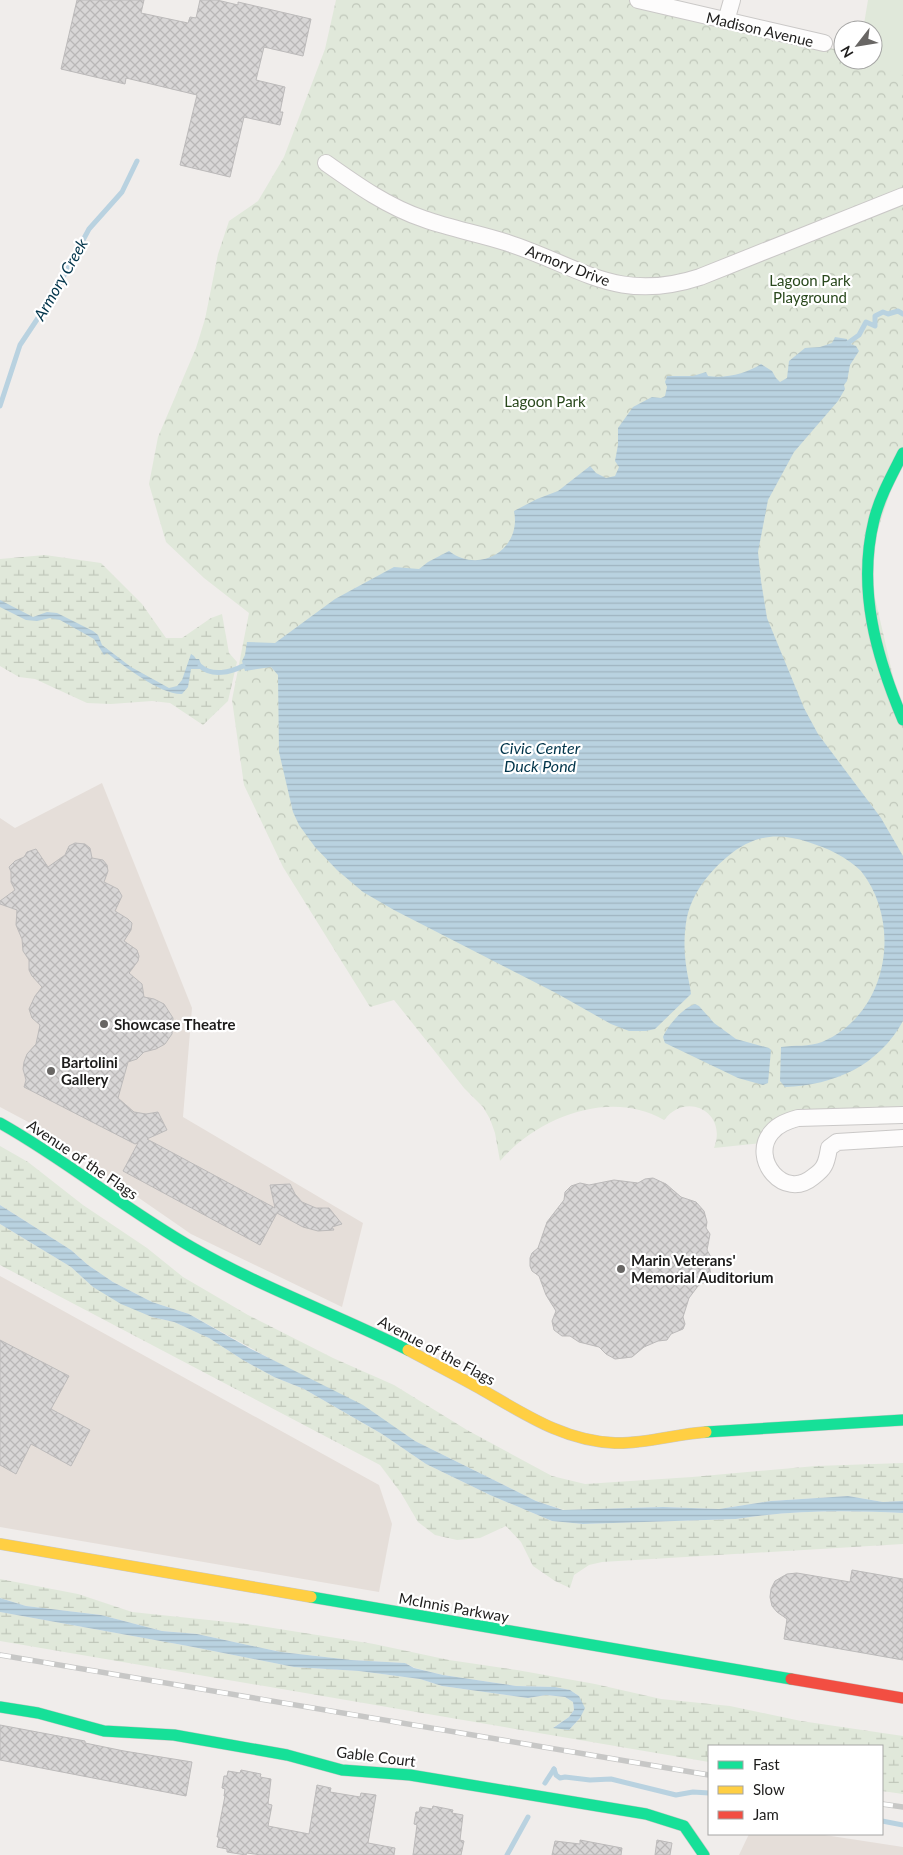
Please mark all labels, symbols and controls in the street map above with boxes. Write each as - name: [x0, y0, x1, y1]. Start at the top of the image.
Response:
- street label: Madison Avenue: [705, 8, 815, 50]
- north arrow: [833, 20, 883, 70]
- text: N: [836, 43, 856, 61]
- water label: Armory Creek: [29, 235, 91, 324]
- street label: Armory Drive: [523, 241, 613, 289]
- park label: Lagoon Park Playground: [769, 271, 851, 306]
- park label: Lagoon Park: [504, 392, 586, 410]
- water label: Civic Center Duck Pond: [500, 738, 581, 775]
- place label: Showcase Theatre: [114, 1015, 235, 1033]
- marker: Showcase Theatre: [98, 1018, 110, 1030]
- place label: Bartolini Gallery: [61, 1053, 118, 1088]
- marker: Bartolini Gallery: [45, 1065, 57, 1077]
- street label: Avenue of the Flags: [24, 1115, 142, 1203]
- place label: Marin Veterans' Memorial Auditorium: [631, 1251, 774, 1286]
- marker: Marin Veterans' Memorial Auditorium: [615, 1263, 627, 1275]
- street label: Avenue of the Flags: [375, 1312, 499, 1388]
- street label: McInnis Parkway: [398, 1588, 511, 1626]
- street label: Gable Court: [335, 1742, 417, 1770]
- legend: [708, 1745, 883, 1835]
- text: Fast: [753, 1755, 780, 1773]
- text: Slow: [753, 1780, 785, 1798]
- text: Jam: [753, 1805, 779, 1823]

